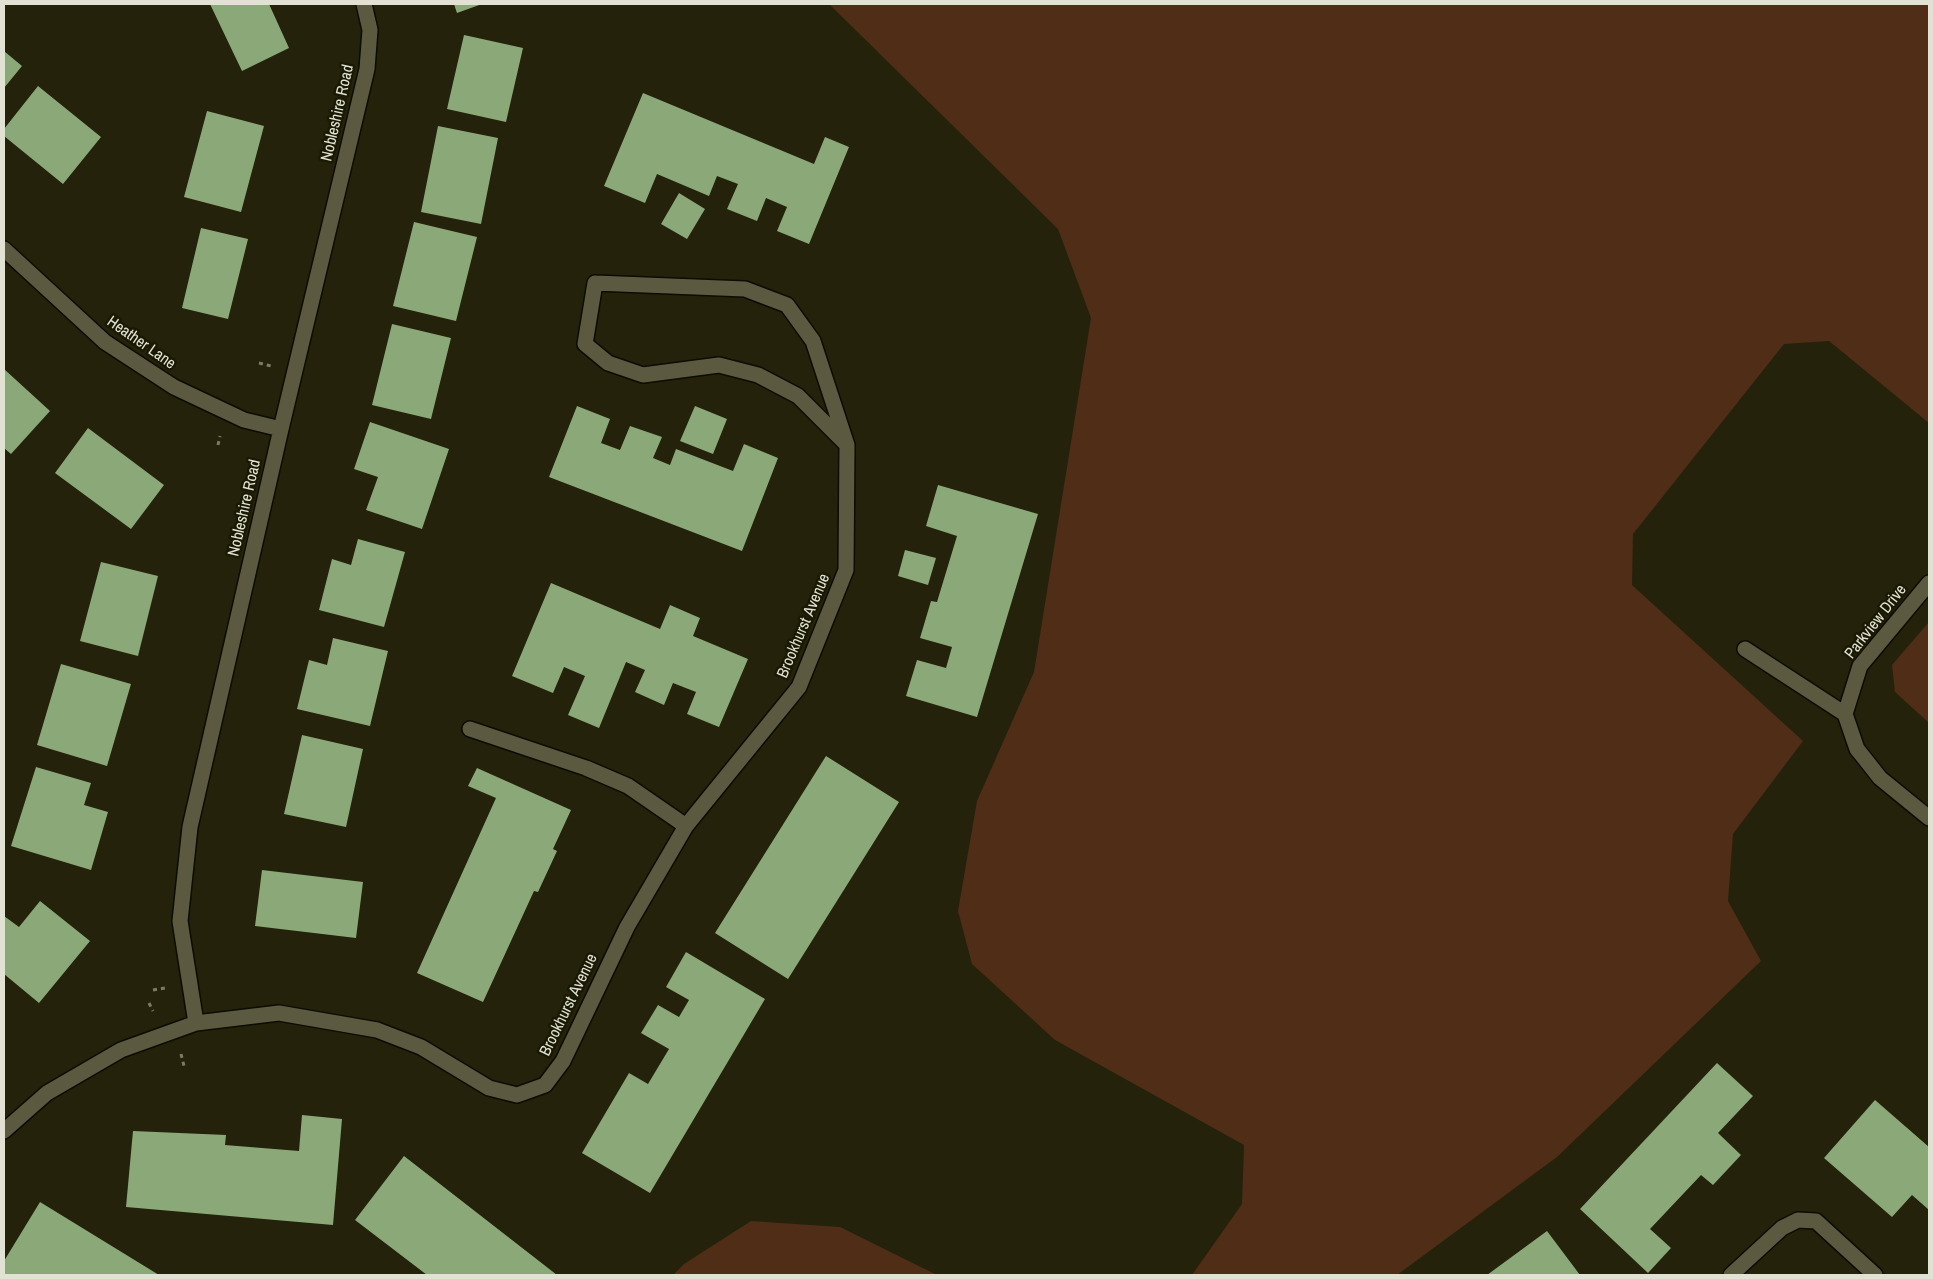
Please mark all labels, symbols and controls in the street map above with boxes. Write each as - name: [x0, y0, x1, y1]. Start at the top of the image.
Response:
- street label: Nobleshire Road: [318, 63, 358, 163]
- street label: Heather Lane: [103, 312, 179, 374]
- street label: Nobleshire Road: [225, 458, 265, 558]
- street label: Brookhurst Avenue: [773, 571, 835, 681]
- street label: Parkview Drive: [1841, 581, 1911, 663]
- street label: Brookhurst Avenue: [536, 951, 602, 1059]

